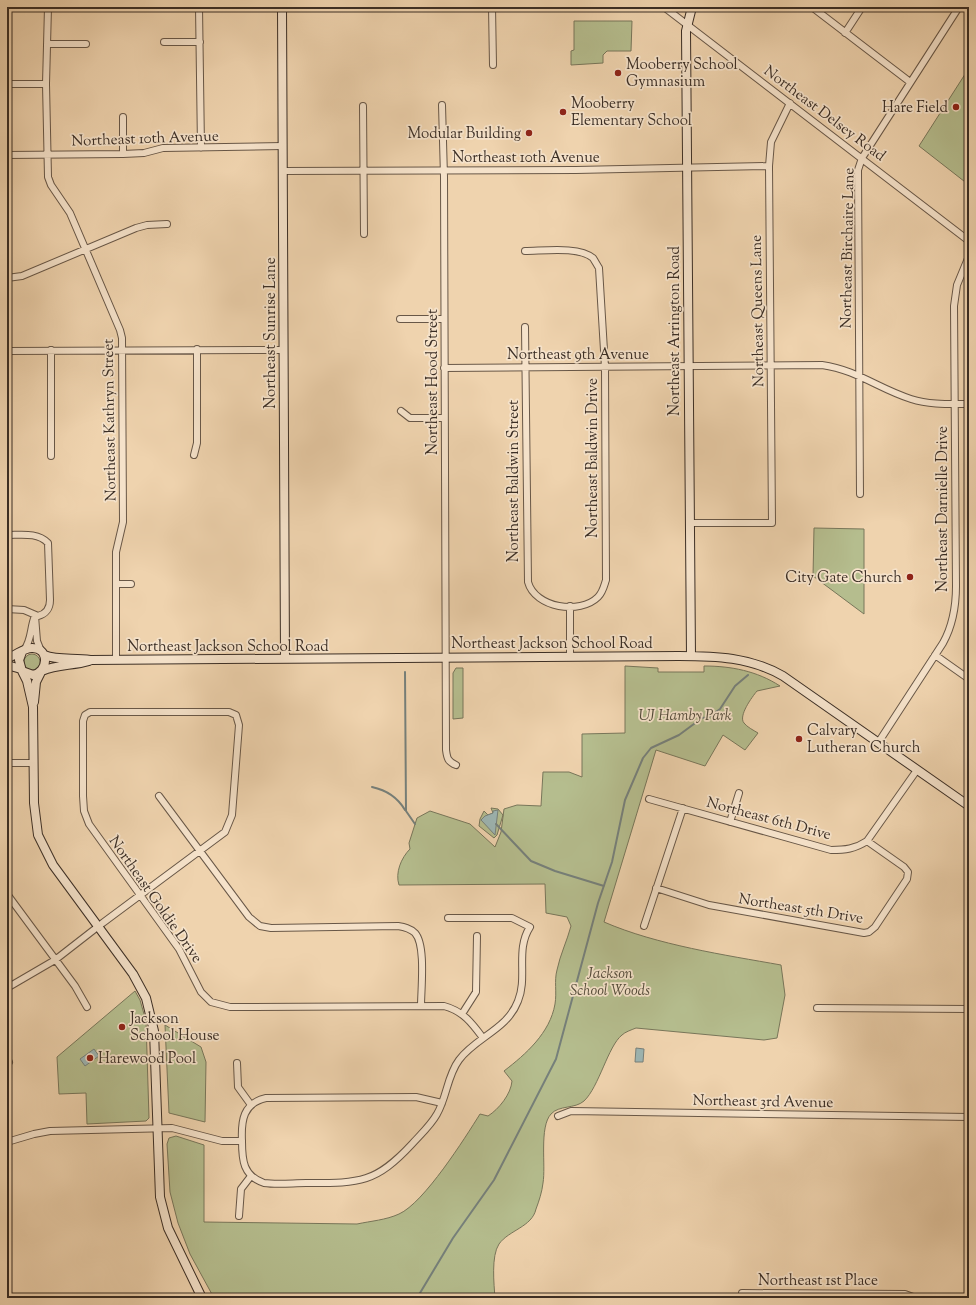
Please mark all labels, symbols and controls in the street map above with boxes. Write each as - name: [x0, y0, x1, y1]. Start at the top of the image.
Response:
- place label: Mooberry School Gymnasium: [626, 55, 738, 93]
- street label: Northeast Delsey Road: [759, 61, 890, 167]
- marker: Mooberry School Gymnasium: [613, 68, 623, 78]
- place label: Mooberry Elementary School: [571, 94, 692, 132]
- place label: Hare Field: [882, 98, 949, 119]
- marker: Hare Field: [951, 102, 961, 112]
- marker: Mooberry Elementary School: [558, 107, 568, 117]
- place label: Modular Building: [407, 124, 521, 145]
- street label: Northeast 10th Avenue: [71, 126, 219, 153]
- marker: Modular Building: [524, 128, 534, 138]
- street label: Northeast 10th Avenue: [452, 148, 600, 169]
- street label: Northeast Birchaire Lane: [837, 167, 860, 329]
- street label: Northeast Queens Lane: [747, 235, 770, 387]
- street label: Northeast Arrington Road: [665, 245, 686, 416]
- street label: Northeast Sunrise Lane: [261, 257, 282, 409]
- street label: Northeast Hood Street: [423, 309, 444, 455]
- street label: Northeast Kathryn Street: [99, 338, 122, 502]
- street label: Northeast 9th Avenue: [507, 345, 649, 366]
- street label: Northeast Baldwin Drive: [583, 378, 604, 538]
- street label: Northeast Baldwin Street: [504, 400, 525, 562]
- street label: Northeast Darnielle Drive: [933, 426, 954, 592]
- place label: City Gate Church: [785, 568, 902, 589]
- marker: City Gate Church: [905, 572, 915, 582]
- street label: Northeast Jackson School Road: [451, 634, 653, 655]
- street label: Northeast Jackson School Road: [127, 637, 329, 658]
- park label: UJ Hamby Park: [638, 706, 732, 727]
- place label: Calvary Lutheran Church: [807, 721, 921, 759]
- marker: Calvary Lutheran Church: [794, 734, 804, 744]
- street label: Northeast 6th Drive: [704, 793, 833, 846]
- street label: Northeast Goldie Drive: [103, 832, 207, 968]
- street label: Northeast 5th Drive: [737, 889, 865, 930]
- park label: Jackson School Woods: [570, 964, 650, 1002]
- place label: Jackson School House: [129, 1009, 220, 1047]
- marker: Jackson School House: [117, 1022, 127, 1032]
- place label: Harewood Pool: [98, 1049, 196, 1070]
- marker: Harewood Pool: [85, 1053, 95, 1063]
- street label: Northeast 3rd Avenue: [692, 1091, 834, 1114]
- street label: Northeast 1st Place: [758, 1271, 878, 1292]

